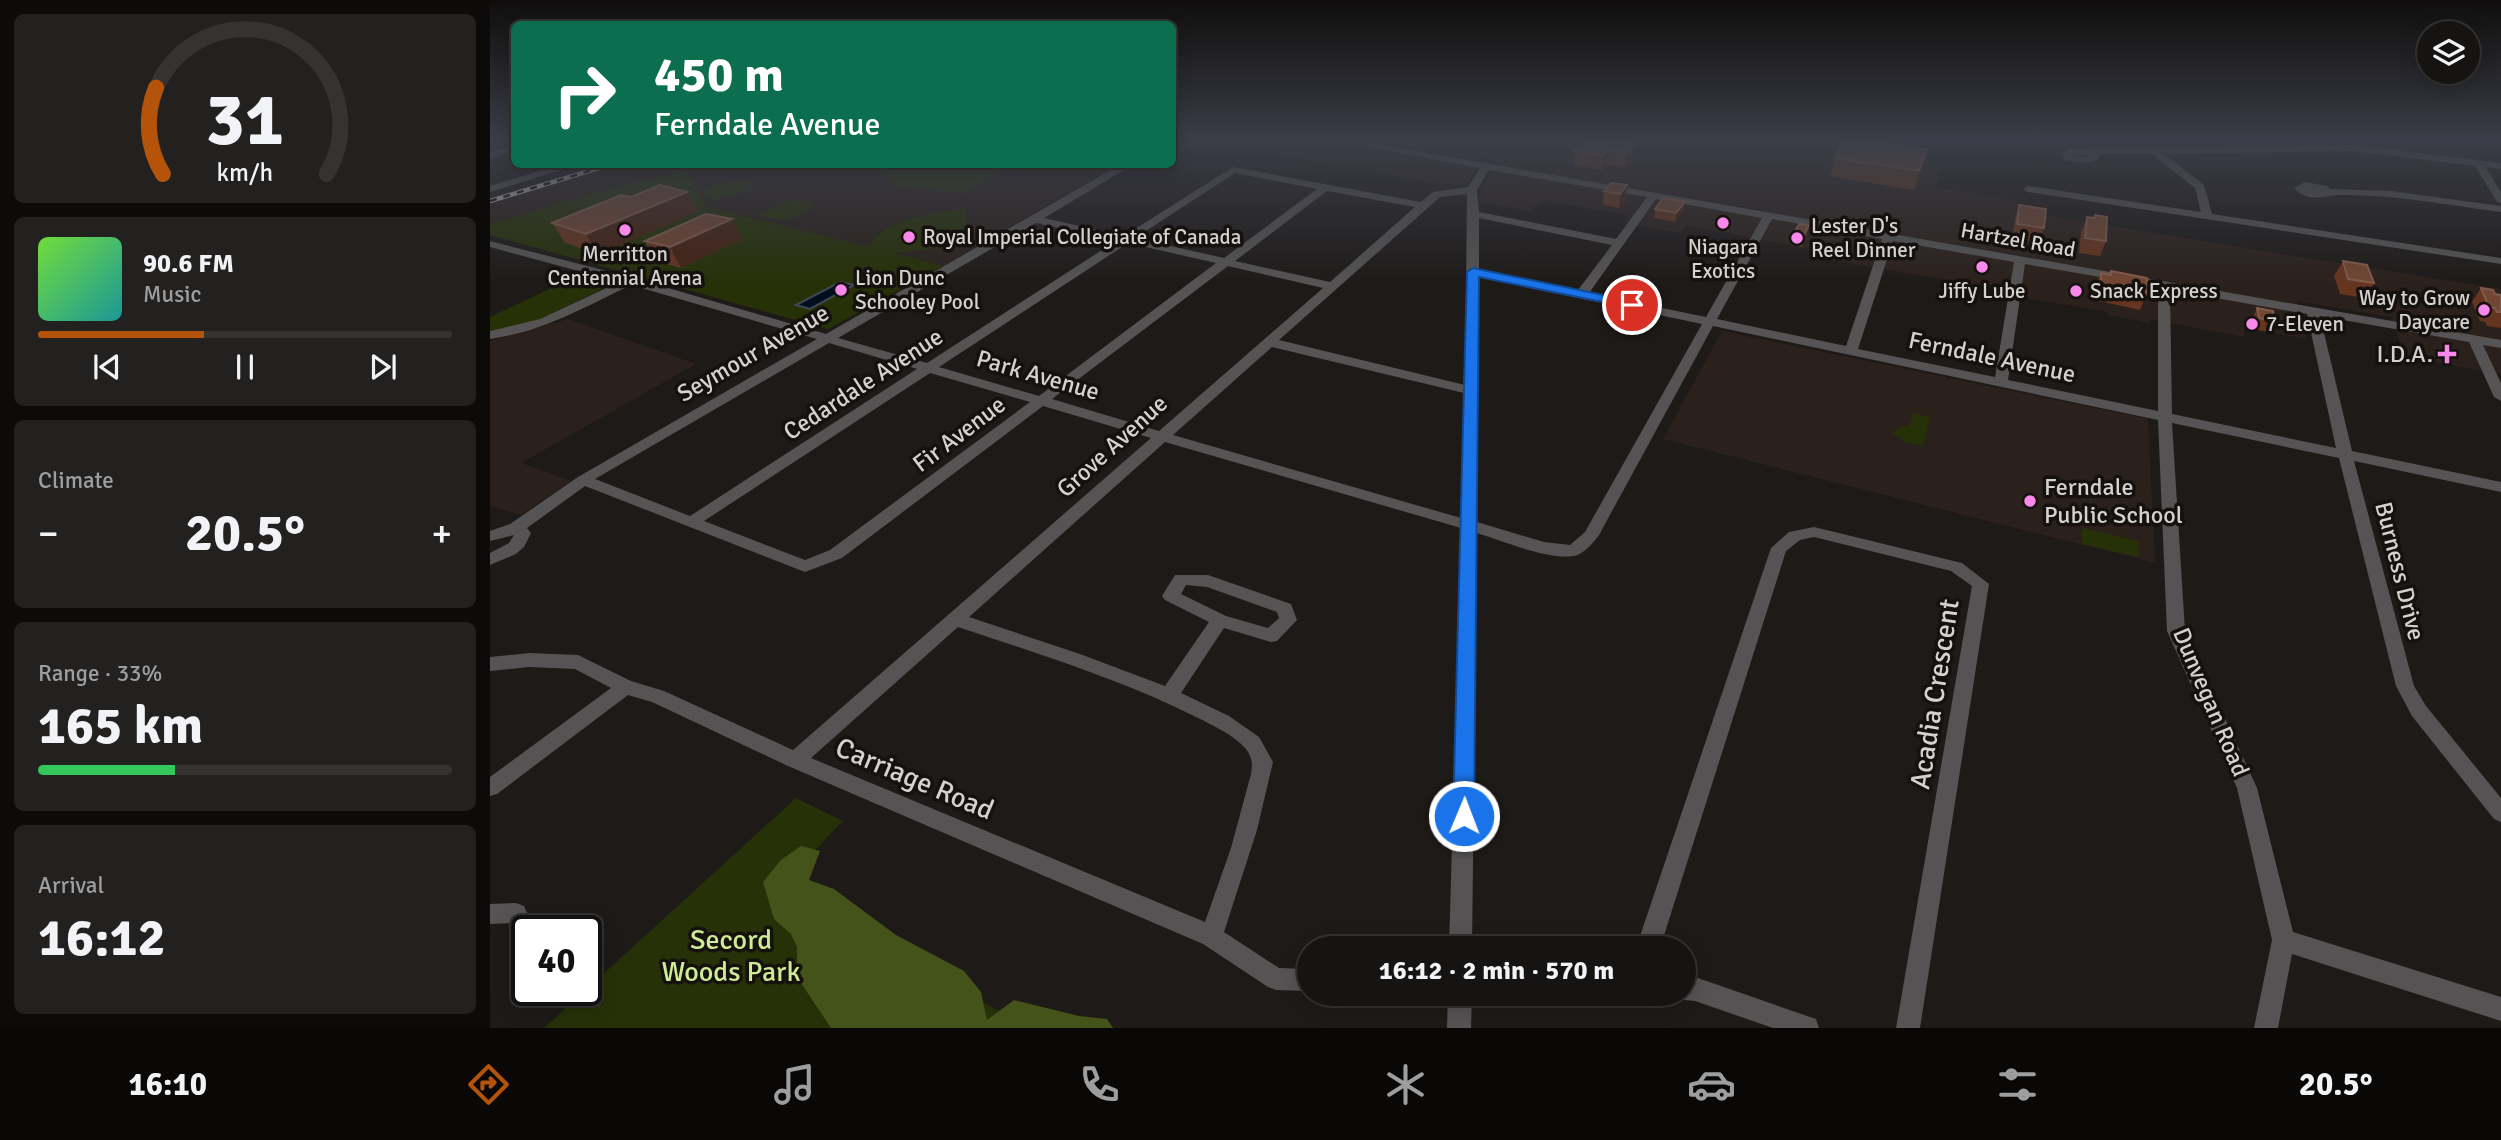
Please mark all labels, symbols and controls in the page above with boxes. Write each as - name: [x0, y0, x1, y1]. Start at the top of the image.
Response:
- map controls: [2417, 21, 2480, 84]
- button: layers: [2417, 21, 2480, 84]
- text: 450 m: [654, 45, 784, 105]
- icon: right: [539, 49, 630, 140]
- text: 31: [206, 77, 284, 166]
- text: Ferndale Avenue: [654, 105, 880, 144]
- text: km/h: [217, 157, 273, 188]
- place label: Lester D's Reel Dinner: [1811, 213, 1916, 263]
- marker: Niagara Exotics: [1715, 215, 1731, 231]
- street label: Hartzel Road: [1959, 217, 2077, 263]
- marker: Merritton Centennial Arena: [617, 222, 633, 238]
- place label: Royal Imperial Collegiate of Canada: [923, 224, 1241, 250]
- marker: Royal Imperial Collegiate of Canada: [901, 229, 917, 245]
- marker: Lester D's Reel Dinner: [1789, 230, 1805, 246]
- place label: Niagara Exotics: [1688, 234, 1758, 284]
- place label: Merritton Centennial Arena: [548, 241, 702, 291]
- text: 90.6 FM: [143, 248, 234, 280]
- marker: Jiffy Lube: [1974, 259, 1990, 275]
- place label: Lion Dunc Schooley Pool: [855, 265, 980, 315]
- pin: [1602, 275, 1662, 335]
- place label: Jiffy Lube: [1938, 278, 2026, 304]
- place label: Snack Express: [2090, 278, 2218, 304]
- text: Music: [143, 280, 201, 309]
- marker: Lion Dunc Schooley Pool: [833, 282, 849, 298]
- marker: Snack Express: [2068, 283, 2084, 299]
- place label: Way to Grow Daycare: [2359, 285, 2470, 335]
- icon: arrive: [1613, 286, 1651, 324]
- street label: Seymour Avenue: [672, 297, 834, 409]
- marker: Way to Grow Daycare: [2476, 302, 2492, 318]
- place label: 7-Eleven: [2266, 311, 2344, 337]
- marker: 7-Eleven: [2244, 316, 2260, 332]
- street label: Cedardale Avenue: [778, 321, 948, 447]
- street label: Ferndale Avenue: [1906, 325, 2078, 389]
- place label: I.D.A.: [2377, 339, 2433, 369]
- street label: Park Avenue: [973, 343, 1103, 407]
- marker: I.D.A.: [2439, 346, 2455, 362]
- icon: previous: [88, 348, 126, 386]
- icon: pause: [226, 348, 264, 386]
- icon: next: [364, 348, 402, 386]
- street label: Grove Avenue: [1050, 388, 1174, 504]
- street label: Fir Avenue: [907, 389, 1011, 479]
- text: Climate: [38, 466, 114, 495]
- place label: Ferndale Public School: [2044, 472, 2183, 530]
- marker: Ferndale Public School: [2022, 493, 2038, 509]
- street label: Burness Drive: [2368, 499, 2432, 643]
- text: 20.5°: [185, 501, 305, 565]
- text: −: [38, 510, 59, 557]
- text: +: [431, 510, 452, 557]
- street label: Acadia Crescent: [1903, 596, 1967, 792]
- street label: Dunvegan Road: [2166, 623, 2256, 781]
- text: Range · 33%: [38, 659, 162, 688]
- text: 165 km: [38, 694, 203, 758]
- street label: Carriage Road: [830, 730, 999, 828]
- position arrow: [1427, 779, 1501, 853]
- text: Arrival: [38, 871, 104, 900]
- text: 16:12: [38, 906, 166, 970]
- speed limit sign: 40: [511, 915, 602, 1006]
- park label: Secord Woods Park: [662, 923, 800, 989]
- text: 16:12 · 2 min · 570 m: [1379, 955, 1614, 987]
- icon: directions: [464, 1060, 513, 1109]
- icon: music: [770, 1060, 819, 1109]
- icon: phone: [1075, 1060, 1124, 1109]
- icon: climate: [1381, 1060, 1430, 1109]
- icon: car: [1687, 1060, 1736, 1109]
- icon: filters: [1993, 1060, 2042, 1109]
- text: 16:10: [128, 1065, 207, 1104]
- text: 20.5°: [2299, 1065, 2373, 1104]

